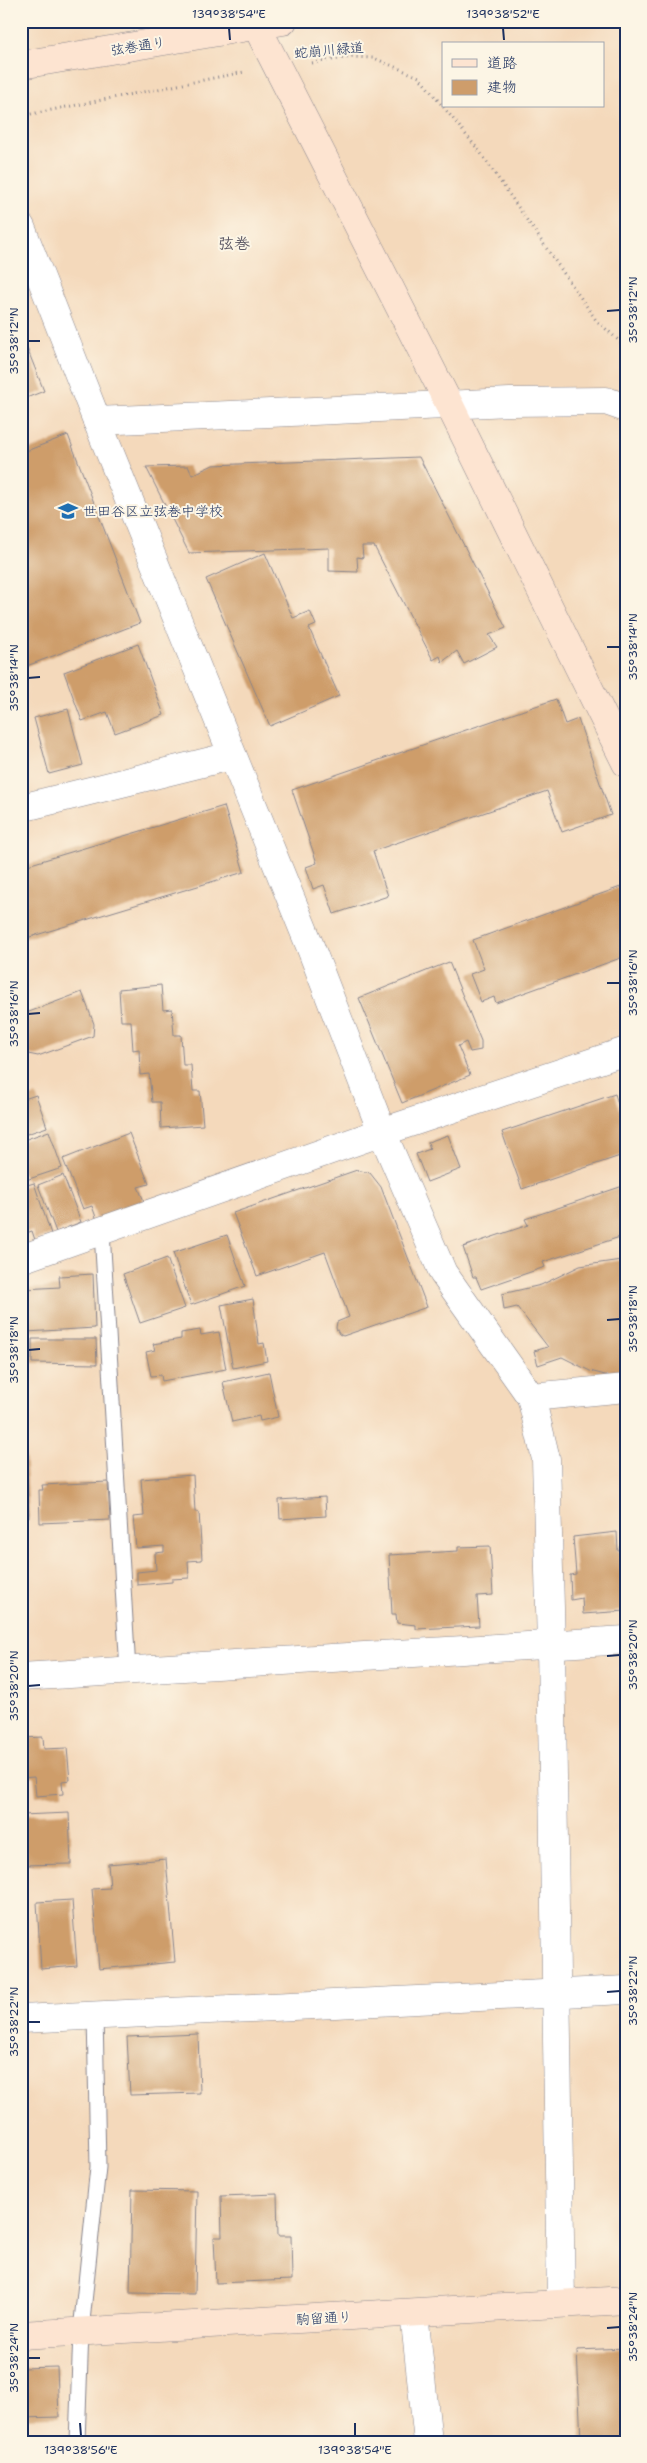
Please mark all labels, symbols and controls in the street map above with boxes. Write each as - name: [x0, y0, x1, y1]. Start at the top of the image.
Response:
- text: 139°38'54"E: [192, 6, 266, 22]
- text: 139°38'52"E: [466, 6, 540, 22]
- street label: 弦巻通り: [109, 33, 167, 59]
- street label: 蛇崩川緑道: [293, 38, 365, 62]
- legend: [442, 42, 604, 108]
- text: 道路: [487, 53, 517, 73]
- text: 建物: [487, 77, 517, 97]
- district label: 弦巻: [218, 233, 250, 254]
- text: 35°38'12"N: [625, 276, 641, 344]
- text: 35°38'12"N: [6, 307, 22, 375]
- school or university icon: 世田谷区立弦巻中学校: [57, 500, 79, 522]
- place label: 世田谷区立弦巻中学校: [83, 502, 223, 520]
- text: 35°38'14"N: [625, 613, 641, 681]
- text: 35°38'14"N: [6, 644, 22, 712]
- text: 35°38'16"N: [625, 949, 641, 1017]
- text: 35°38'16"N: [6, 980, 22, 1048]
- text: 35°38'18"N: [625, 1285, 641, 1353]
- text: 35°38'18"N: [6, 1316, 22, 1384]
- text: 35°38'20"N: [625, 1619, 641, 1691]
- text: 35°38'20"N: [6, 1650, 22, 1722]
- text: 35°38'22"N: [625, 1956, 641, 2026]
- text: 35°38'22"N: [6, 1987, 22, 2057]
- text: 35°38'24"N: [625, 2292, 641, 2362]
- street label: 駒留通り: [296, 2308, 352, 2328]
- text: 35°38'24"N: [6, 2323, 22, 2393]
- text: 139°38'56"E: [44, 2442, 118, 2458]
- text: 139°38'54"E: [318, 2442, 392, 2458]

